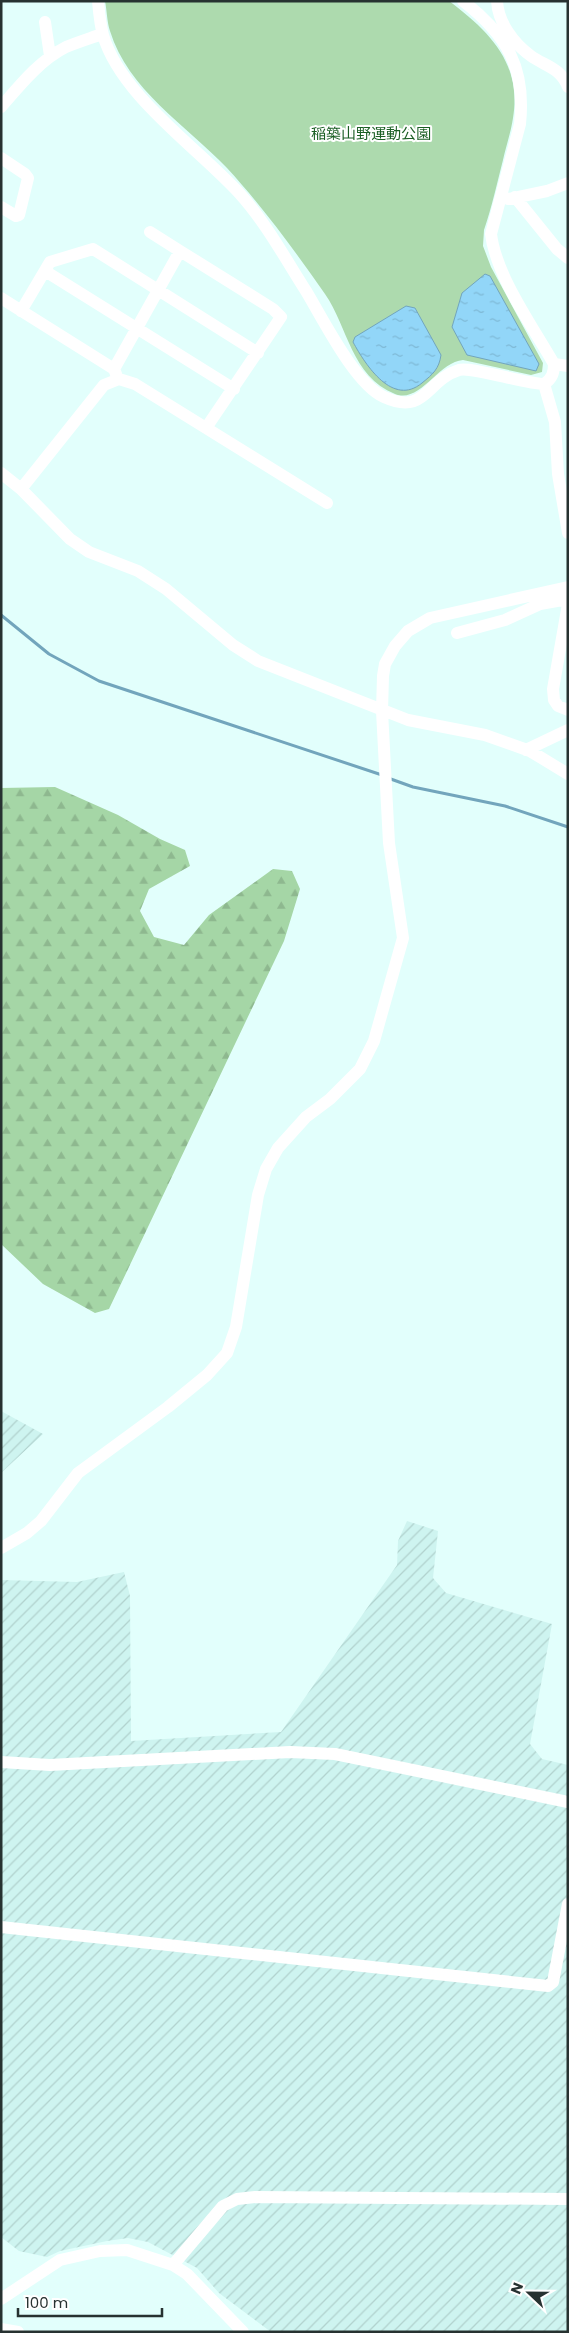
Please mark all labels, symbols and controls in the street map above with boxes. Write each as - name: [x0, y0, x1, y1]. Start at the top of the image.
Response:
- park label: 稲築山野運動公園: [311, 123, 431, 144]
- north arrow: [504, 2268, 554, 2318]
- text: N: [506, 2280, 528, 2297]
- scale bar: [18, 2286, 161, 2318]
- text: 100 m: [25, 2292, 68, 2313]

